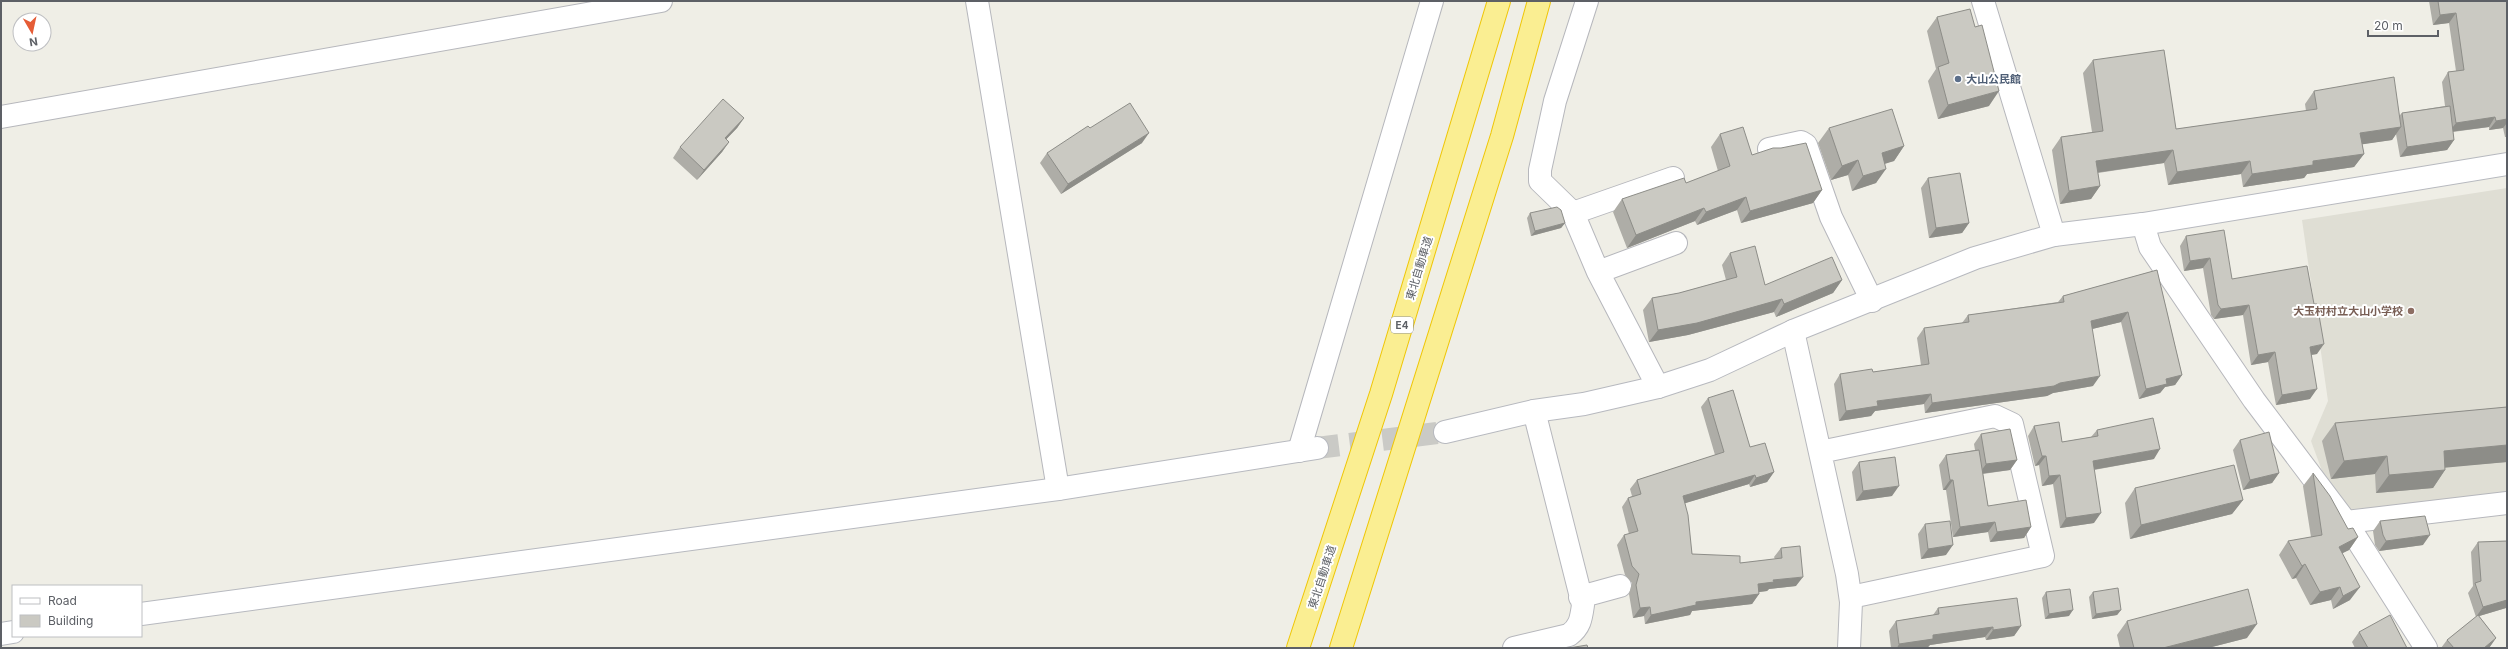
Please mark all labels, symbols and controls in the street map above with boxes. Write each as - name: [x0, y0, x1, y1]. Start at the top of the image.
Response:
- north arrow: [12, 12, 52, 52]
- scale bar: [2368, 12, 2438, 38]
- text: 20 m: [2374, 18, 2403, 33]
- text: N: [28, 34, 39, 49]
- place label: 大山公民館: [1966, 72, 2021, 86]
- marker: 大山公民館: [1953, 74, 1963, 84]
- street label: 東北自動車道: [1403, 234, 1435, 302]
- place label: 大玉村村立大山小学校: [2293, 304, 2403, 318]
- marker: 大玉村村立大山小学校: [2406, 306, 2416, 316]
- road number: E4: [1391, 317, 1413, 333]
- street label: 東北自動車道: [1305, 543, 1339, 611]
- legend: [12, 585, 142, 637]
- text: Road: [48, 593, 77, 608]
- text: Building: [48, 613, 93, 628]

